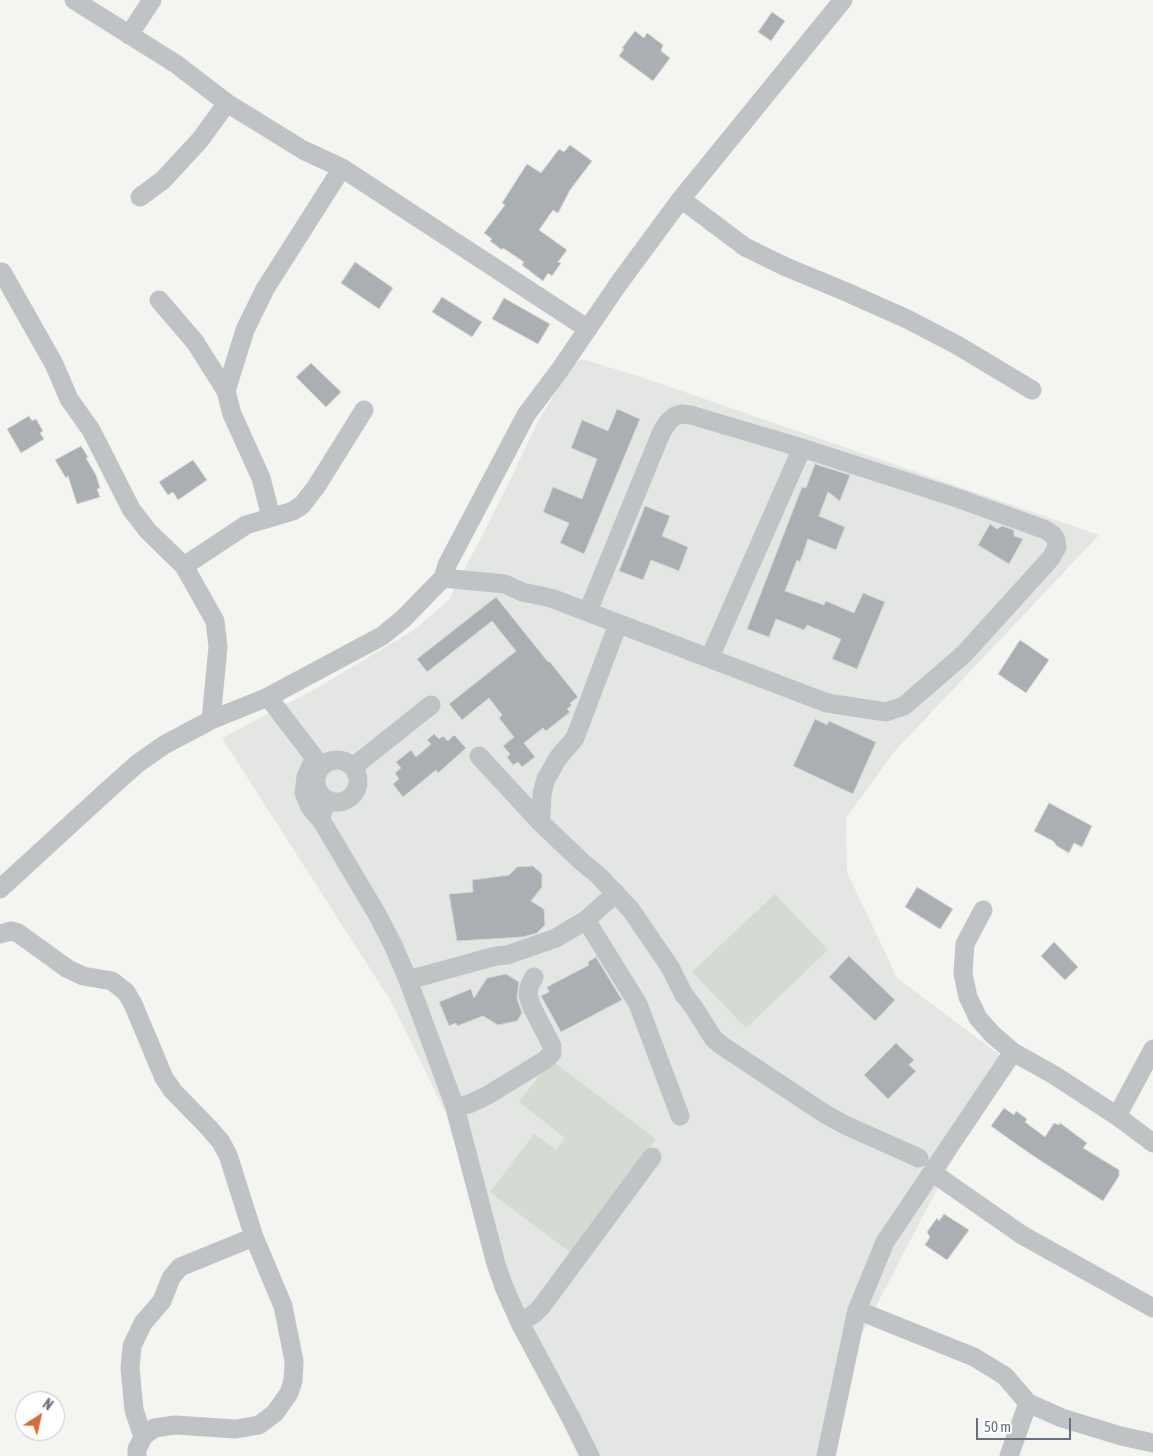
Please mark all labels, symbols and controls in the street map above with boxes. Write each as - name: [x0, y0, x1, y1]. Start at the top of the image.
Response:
- north arrow: [15, 1391, 65, 1441]
- text: N: [40, 1396, 56, 1413]
- scale bar: [978, 1408, 1073, 1440]
- text: 50 m: [984, 1418, 1011, 1435]

